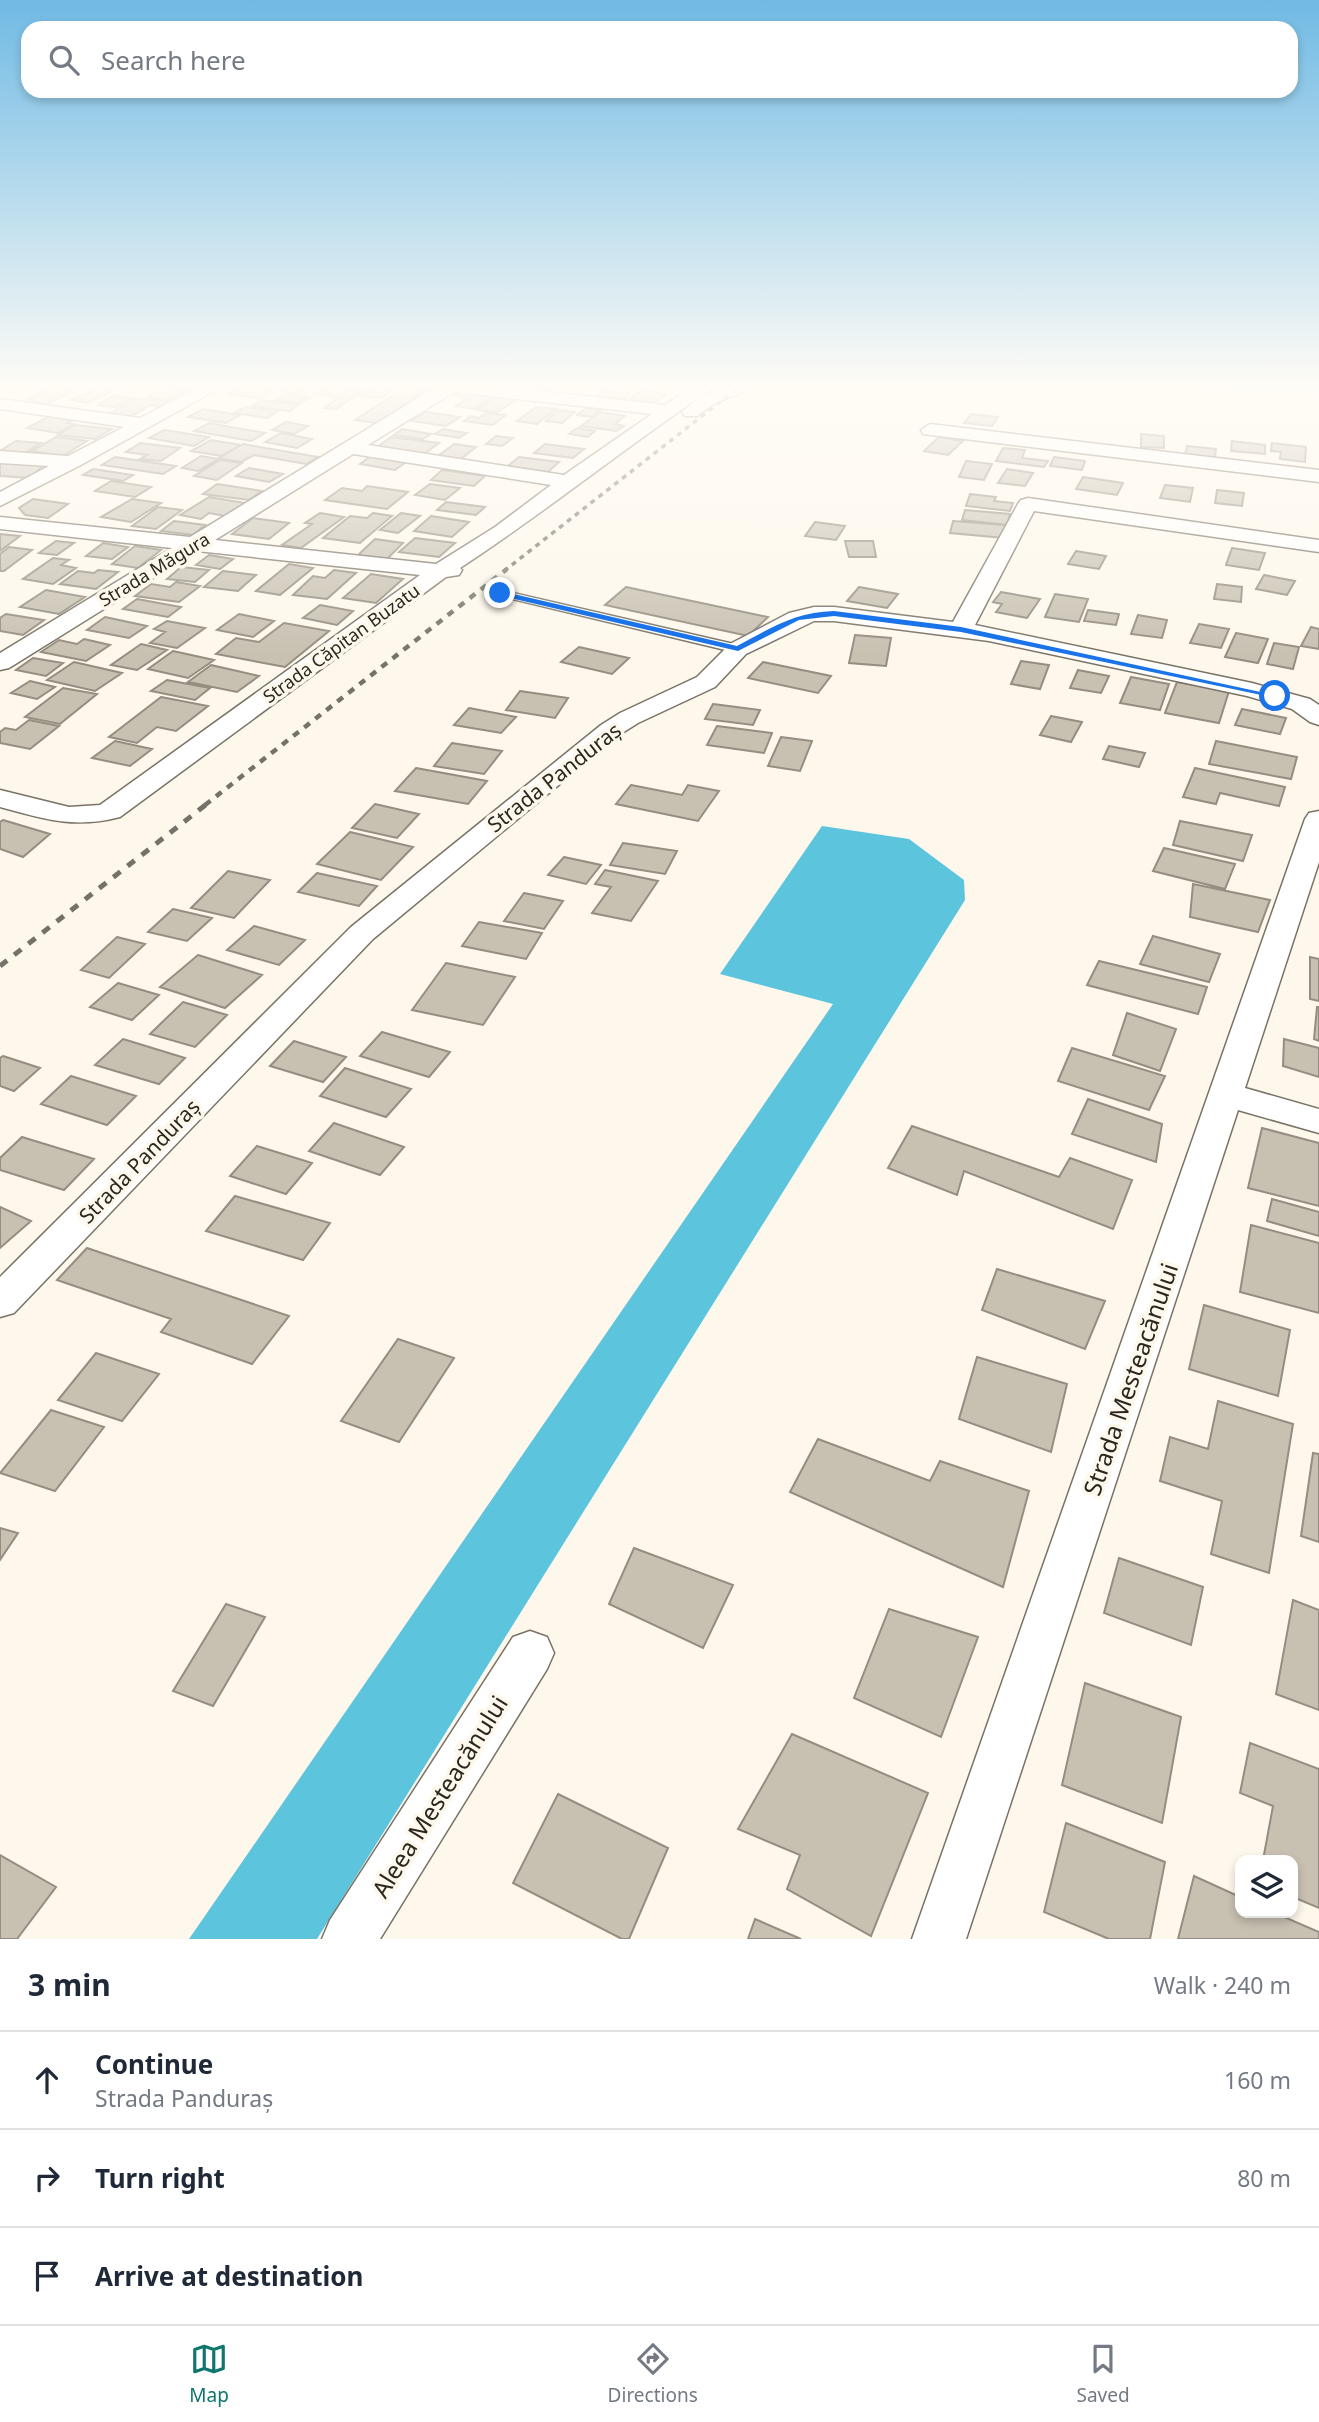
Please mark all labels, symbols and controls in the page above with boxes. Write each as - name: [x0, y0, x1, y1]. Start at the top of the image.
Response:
- search box: [21, 21, 1298, 98]
- icon: search: [45, 41, 83, 79]
- text: Search here: [101, 42, 246, 78]
- street label: Strada Măgura: [94, 526, 214, 612]
- route end: [484, 577, 515, 608]
- street label: Strada Căpitan Buzatu: [258, 578, 424, 708]
- route start: [1259, 680, 1290, 711]
- street label: Strada Panduraș: [481, 716, 627, 838]
- street label: Strada Panduraș: [72, 1093, 206, 1229]
- street label: Strada Mesteacănului: [1075, 1258, 1185, 1500]
- street label: Aleea Mesteacănului: [363, 1689, 515, 1903]
- map controls: [1235, 1855, 1298, 1918]
- button: layers: [1235, 1855, 1298, 1918]
- text: 3 min: [28, 1964, 111, 2005]
- text: Walk · 240 m: [1154, 1969, 1291, 2001]
- text: Continue: [95, 2046, 213, 2082]
- icon: ahead: [28, 2061, 66, 2099]
- text: 160 m: [1224, 2064, 1291, 2096]
- text: Strada Panduraș: [95, 2082, 273, 2114]
- icon: right: [28, 2159, 66, 2197]
- text: Turn right: [95, 2160, 225, 2196]
- text: 80 m: [1237, 2162, 1291, 2194]
- icon: arrive: [28, 2257, 66, 2295]
- text: Arrive at destination: [95, 2258, 364, 2294]
- tab: Map: [189, 2340, 229, 2408]
- tab: Directions: [608, 2340, 698, 2408]
- tab: Saved: [1076, 2340, 1130, 2408]

